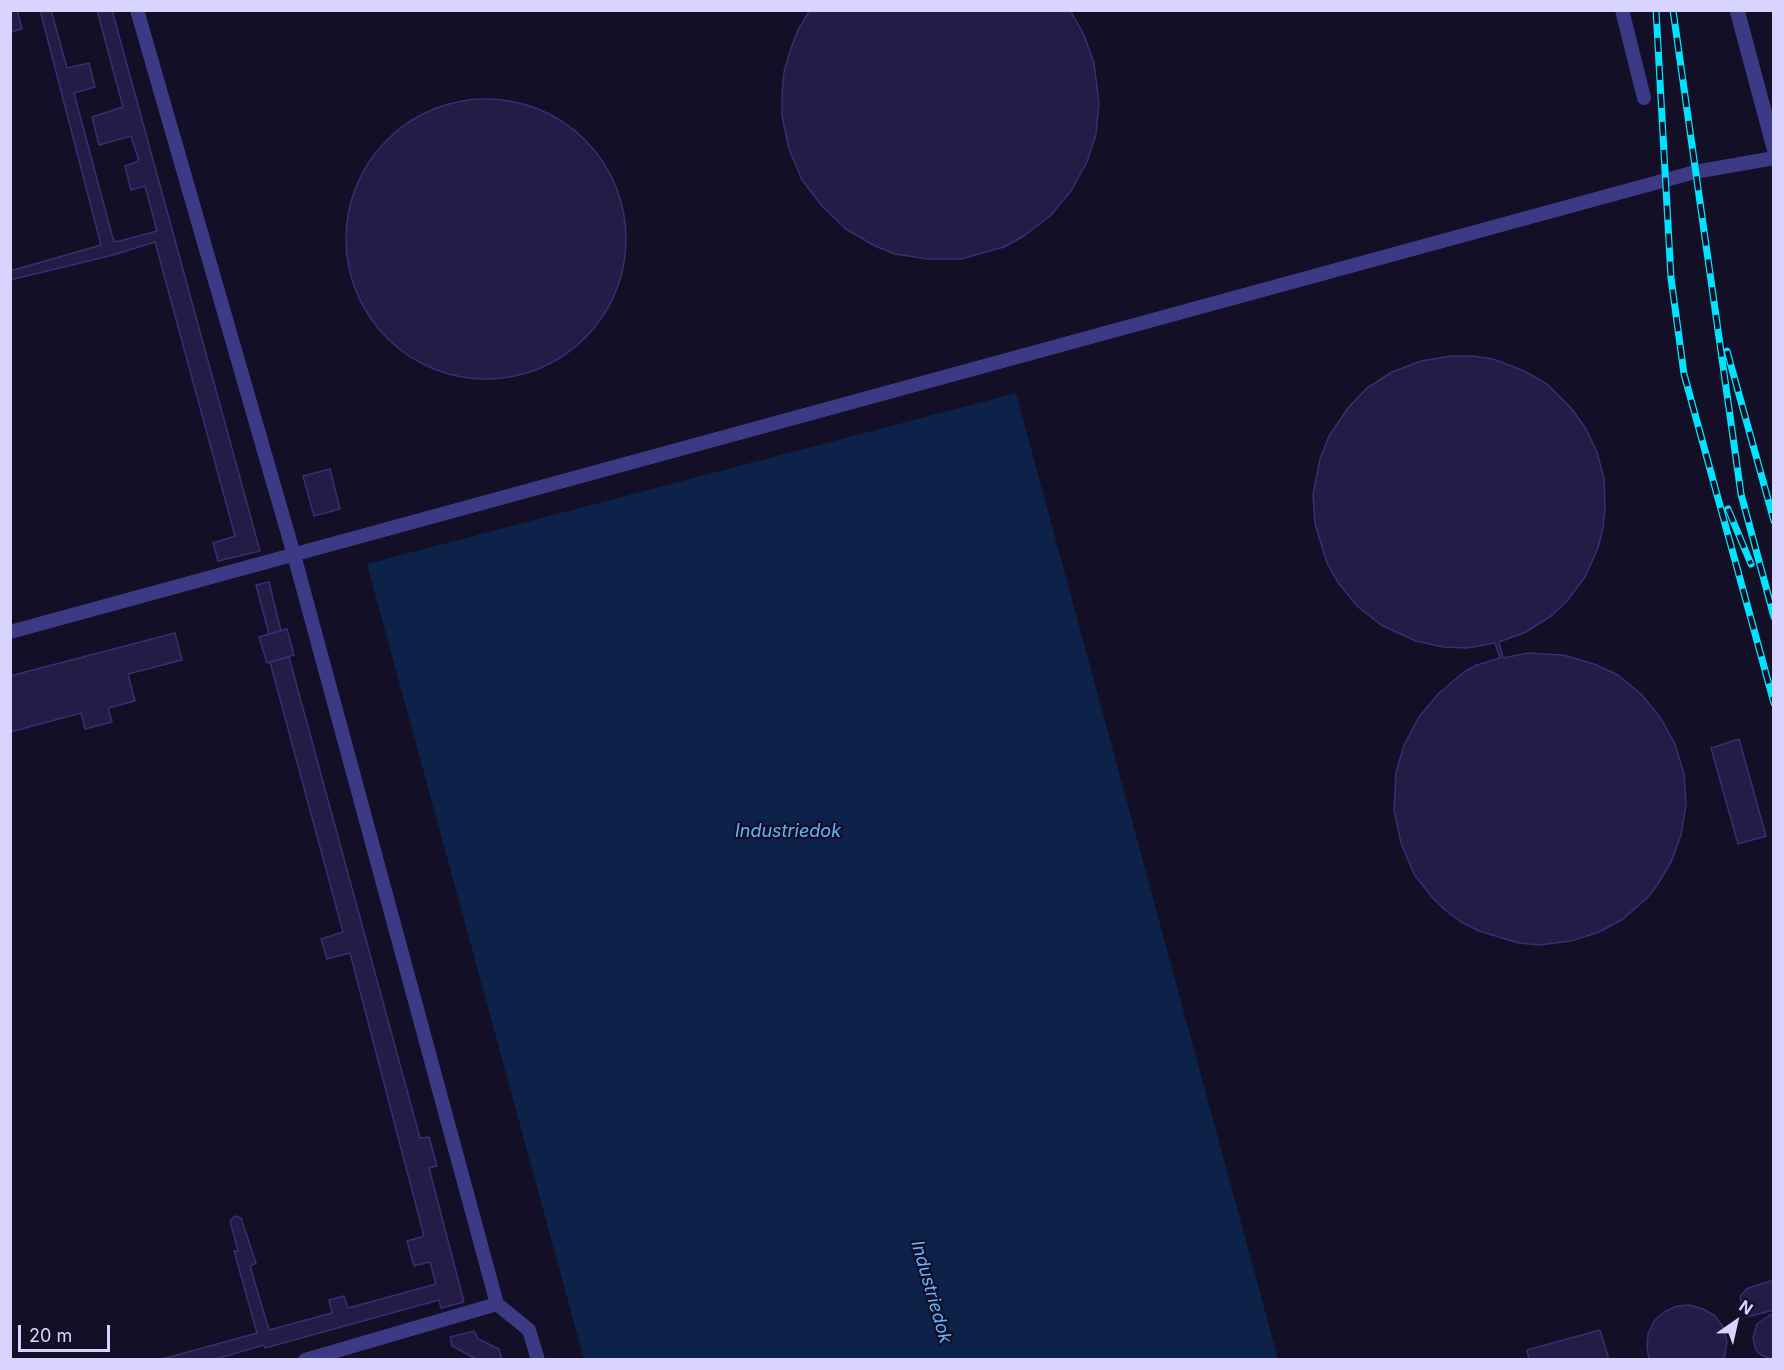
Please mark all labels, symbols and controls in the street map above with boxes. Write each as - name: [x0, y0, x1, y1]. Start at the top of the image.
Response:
- water label: Industriedok: [735, 821, 841, 843]
- water label: Industriedok: [906, 1238, 956, 1346]
- north arrow: [1706, 1292, 1766, 1352]
- text: N: [1735, 1295, 1757, 1319]
- scale bar: [21, 1313, 112, 1351]
- text: 20 m: [29, 1325, 72, 1346]

